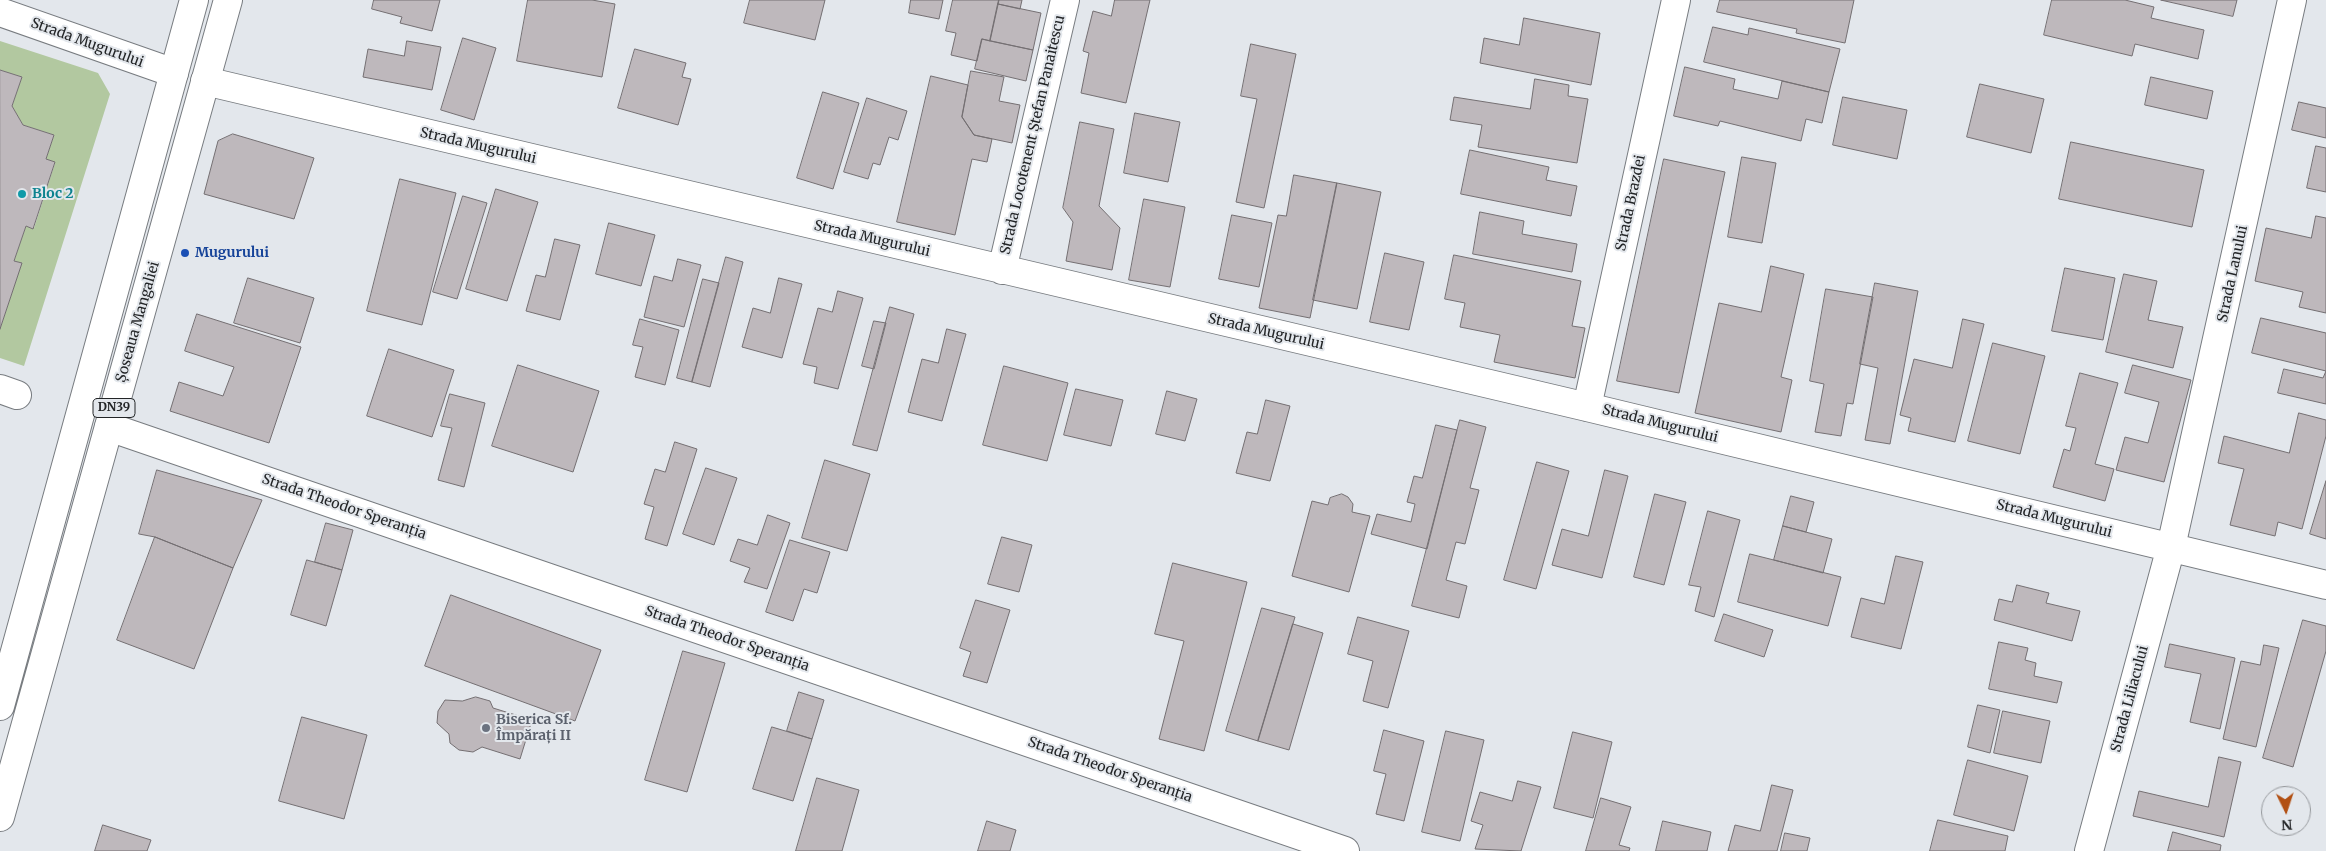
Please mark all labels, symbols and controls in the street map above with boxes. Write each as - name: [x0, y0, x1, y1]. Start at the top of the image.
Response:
- street label: Strada Locotenent Ștefan Panaitescu: [997, 14, 1069, 256]
- street label: Strada Mugurului: [28, 15, 146, 71]
- street label: Strada Mugurului: [418, 124, 538, 168]
- street label: Strada Brazdei: [1613, 153, 1649, 253]
- place label: Bloc 2: [32, 186, 74, 202]
- marker: Bloc 2: [16, 188, 28, 200]
- street label: Strada Mugurului: [812, 217, 932, 261]
- street label: Strada Lanului: [2215, 224, 2251, 324]
- place label: Mugurului: [195, 245, 269, 261]
- marker: Mugurului: [179, 247, 191, 259]
- street label: Șoseaua Mangaliei: [113, 260, 163, 384]
- street label: Strada Mugurului: [1206, 310, 1326, 354]
- road number: DN39: [93, 398, 135, 418]
- street label: Strada Mugurului: [1600, 401, 1720, 447]
- street label: Strada Theodor Speranția: [260, 471, 428, 543]
- street label: Strada Mugurului: [1994, 496, 2114, 542]
- street label: Strada Theodor Speranția: [643, 603, 811, 675]
- street label: Strada Liliacului: [2108, 644, 2152, 754]
- place label: Biserica Sf. Împărați II: [496, 712, 572, 744]
- marker: Biserica Sf. Împărați II: [480, 722, 492, 734]
- street label: Strada Theodor Speranția: [1026, 734, 1194, 806]
- north arrow: [2261, 786, 2311, 836]
- text: N: [2281, 816, 2293, 834]

